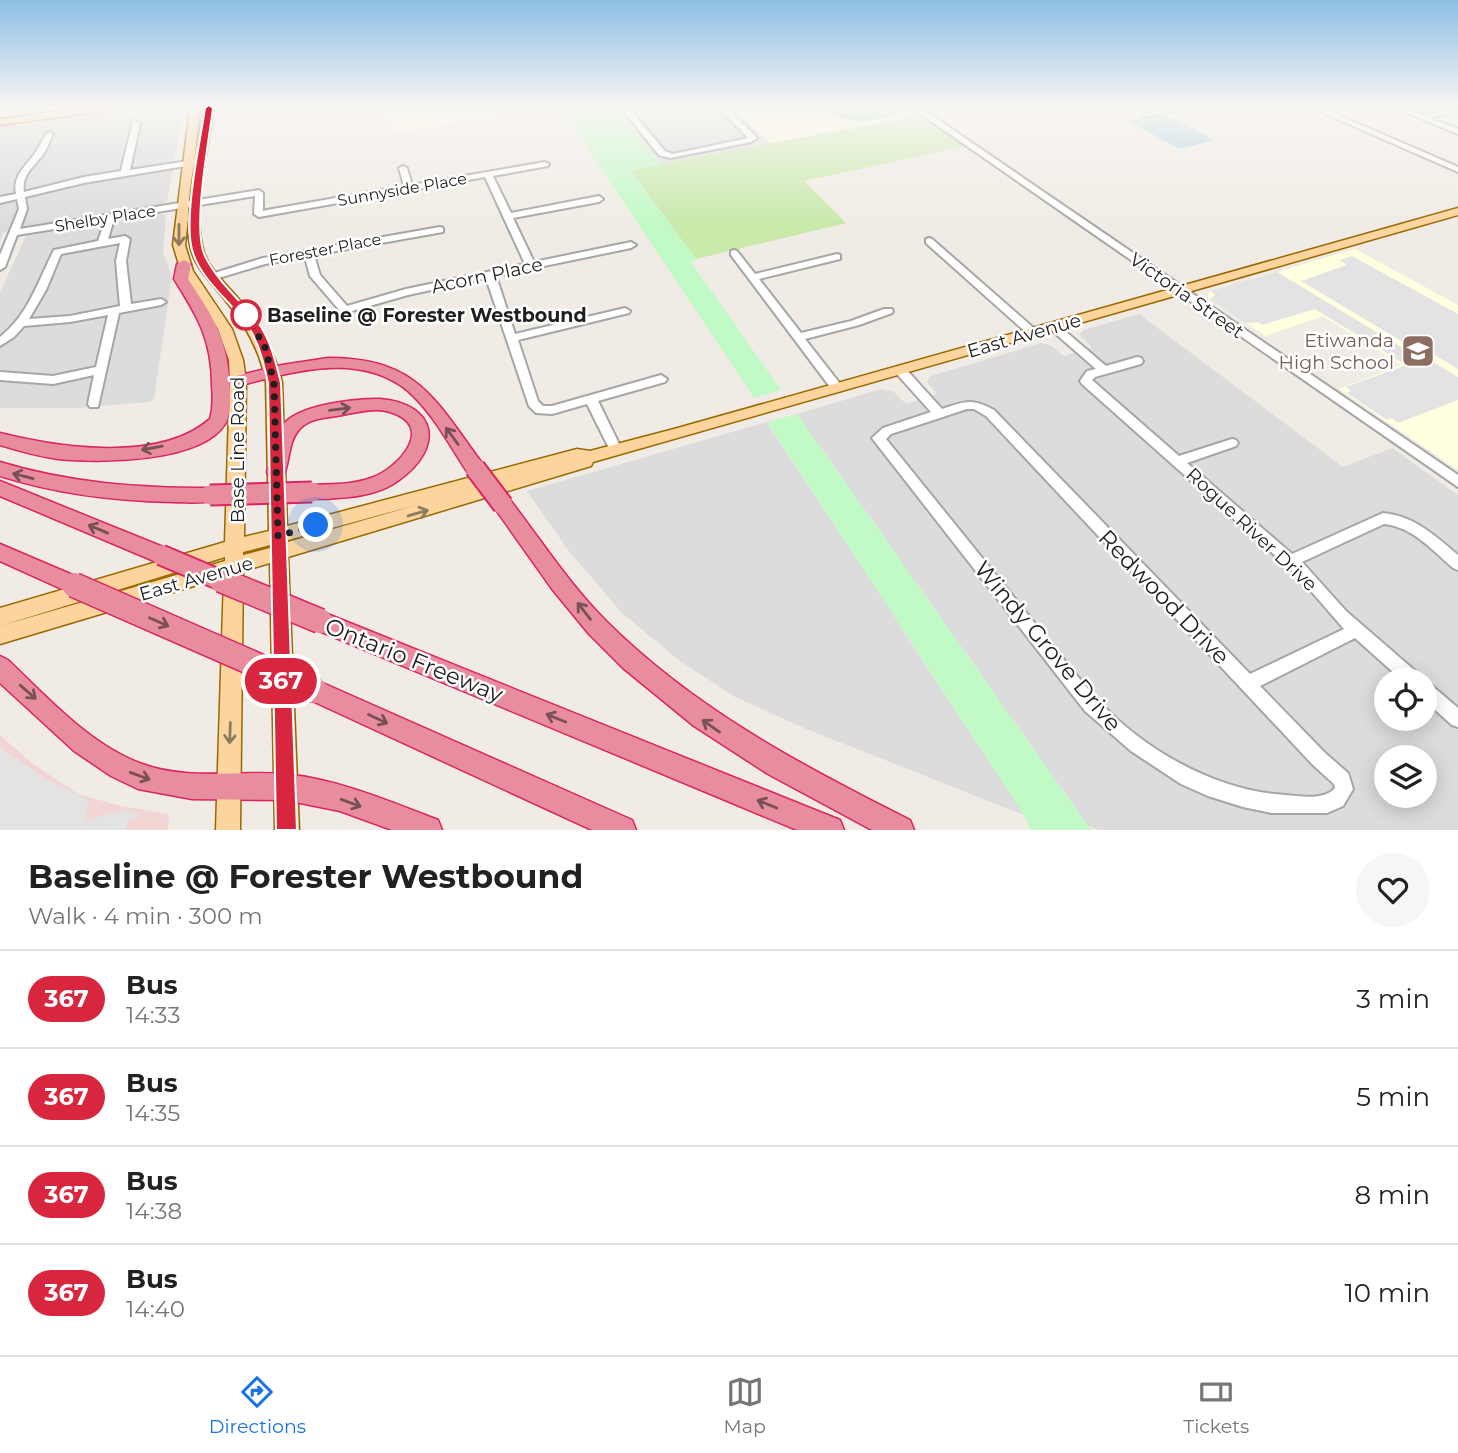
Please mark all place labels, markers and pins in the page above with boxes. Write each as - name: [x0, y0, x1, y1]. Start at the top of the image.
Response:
- marker: Baseline @ Forester Westbound: [231, 300, 261, 330]
- place label: Baseline @ Forester Westbound: [267, 304, 587, 327]
- place label: Etiwanda High School: [1279, 329, 1394, 374]
- school or university icon: Etiwanda High School: [1399, 332, 1437, 370]

